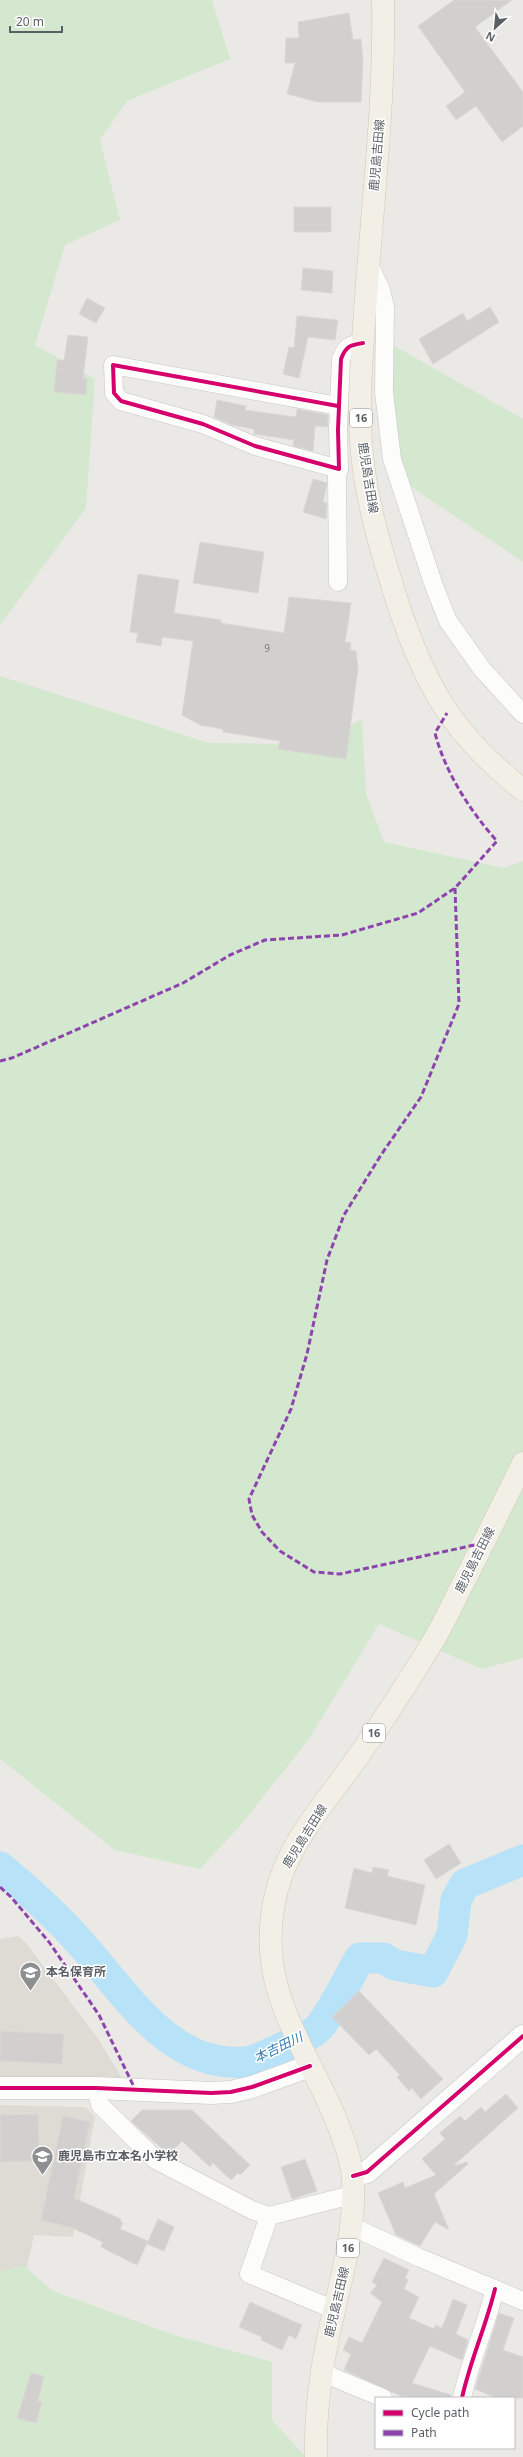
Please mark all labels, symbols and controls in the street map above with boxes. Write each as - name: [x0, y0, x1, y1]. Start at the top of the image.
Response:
- scale bar: [10, 8, 62, 34]
- north arrow: [475, 8, 515, 48]
- text: 20 m: [16, 13, 44, 30]
- text: N: [483, 29, 498, 46]
- street label: 鹿児島吉田線: [365, 118, 388, 192]
- road number: 16: [350, 409, 372, 427]
- street label: 鹿児島吉田線: [354, 441, 383, 515]
- house number: 9: [264, 641, 270, 655]
- street label: 鹿児島吉田線: [451, 1524, 498, 1596]
- road number: 16: [363, 1724, 385, 1742]
- street label: 鹿児島吉田線: [278, 1801, 331, 1871]
- school or university icon: 本名保育所: [18, 1959, 44, 1992]
- place label: 本名保育所: [46, 1963, 106, 1980]
- water label: 本吉田川: [251, 2027, 307, 2066]
- school or university icon: 鹿児島市立本名小学校: [29, 2143, 55, 2176]
- place label: 鹿児島市立本名小学校: [58, 2147, 178, 2164]
- road number: 16: [337, 2239, 359, 2257]
- street label: 鹿児島吉田線: [320, 2265, 353, 2339]
- legend: [375, 2397, 515, 2449]
- text: Cycle path: [411, 2404, 469, 2421]
- text: Path: [411, 2424, 437, 2441]

